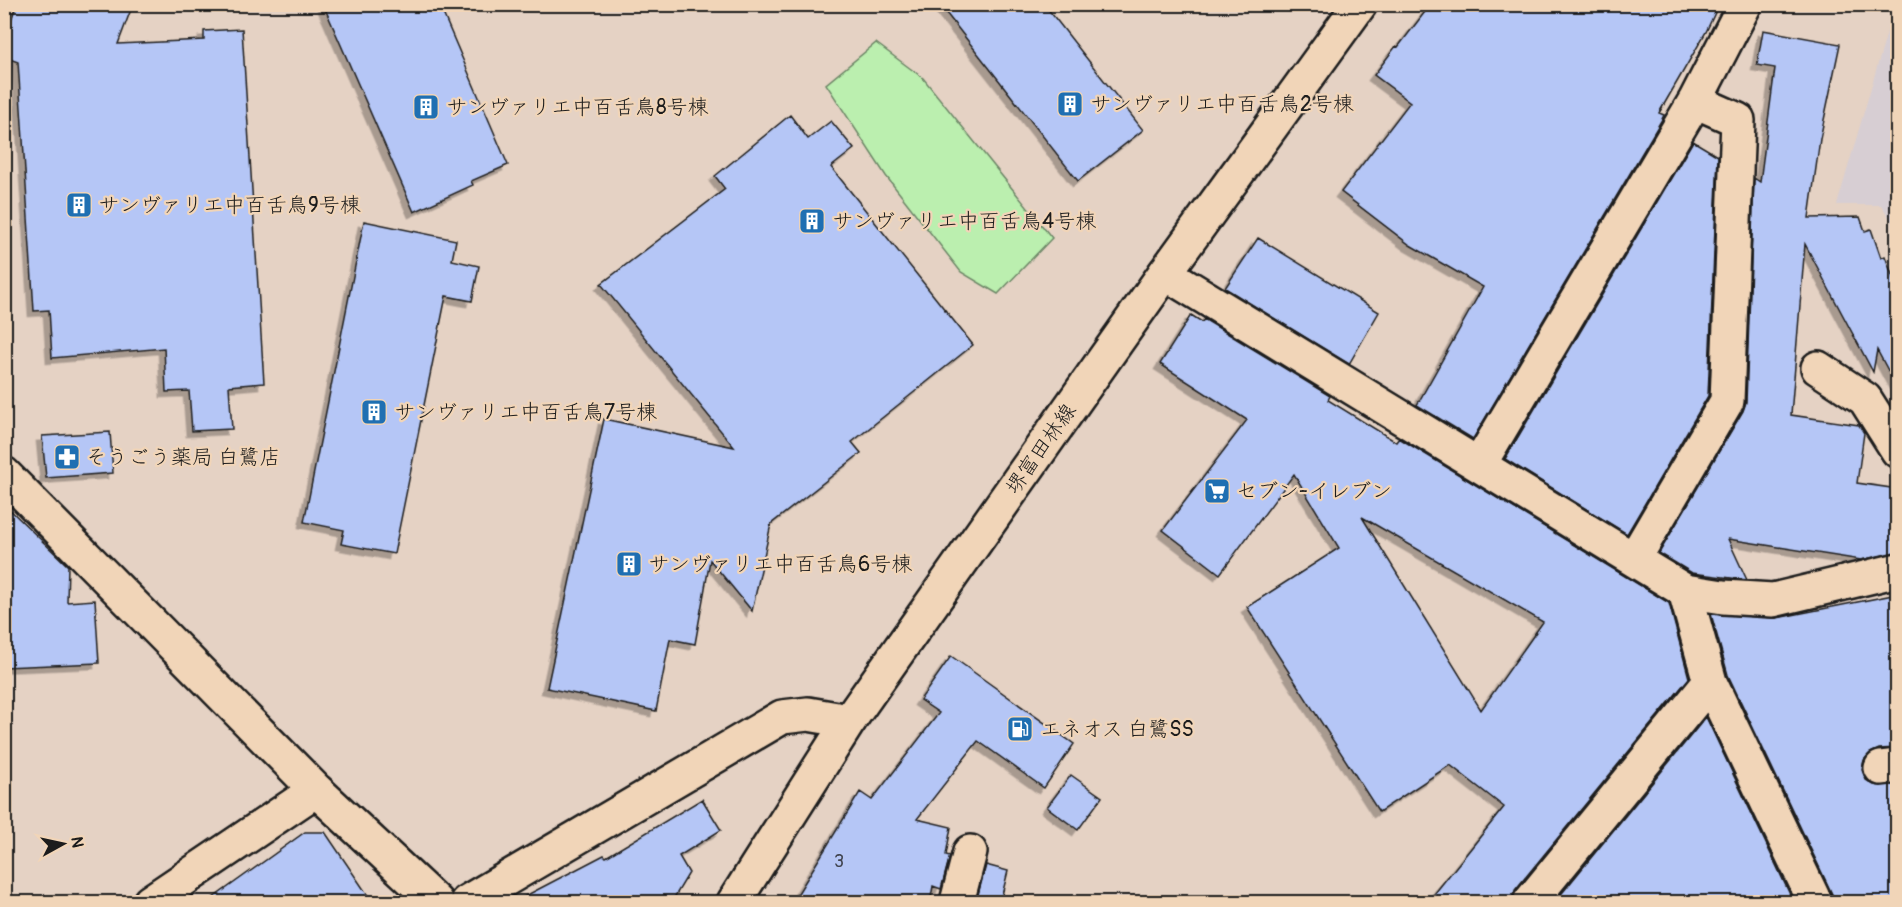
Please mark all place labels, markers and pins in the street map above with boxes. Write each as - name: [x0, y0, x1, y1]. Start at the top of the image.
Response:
- building icon: サンヴァリエ中百舌鳥2号棟: [1055, 89, 1085, 119]
- place label: サンヴァリエ中百舌鳥2号棟: [1090, 91, 1354, 118]
- building icon: サンヴァリエ中百舌鳥8号棟: [411, 92, 441, 122]
- place label: サンヴァリエ中百舌鳥8号棟: [446, 94, 709, 121]
- building icon: サンヴァリエ中百舌鳥9号棟: [64, 190, 94, 220]
- place label: サンヴァリエ中百舌鳥9号棟: [98, 192, 361, 219]
- building icon: サンヴァリエ中百舌鳥4号棟: [797, 206, 827, 236]
- place label: サンヴァリエ中百舌鳥4号棟: [832, 208, 1096, 235]
- building icon: サンヴァリエ中百舌鳥7号棟: [359, 397, 389, 427]
- place label: サンヴァリエ中百舌鳥7号棟: [394, 399, 657, 426]
- pharmacy icon: そうごう薬局 白鷺店: [52, 442, 82, 472]
- place label: そうごう薬局 白鷺店: [86, 444, 280, 471]
- supermarket icon: セブン-イレブン: [1202, 476, 1232, 506]
- place label: セブン-イレブン: [1236, 478, 1392, 505]
- building icon: サンヴァリエ中百舌鳥6号棟: [614, 549, 644, 579]
- place label: サンヴァリエ中百舌鳥6号棟: [648, 551, 912, 578]
- fuel station icon: エネオス 白鷺SS: [1005, 714, 1035, 744]
- place label: エネオス 白鷺SS: [1040, 716, 1194, 743]

